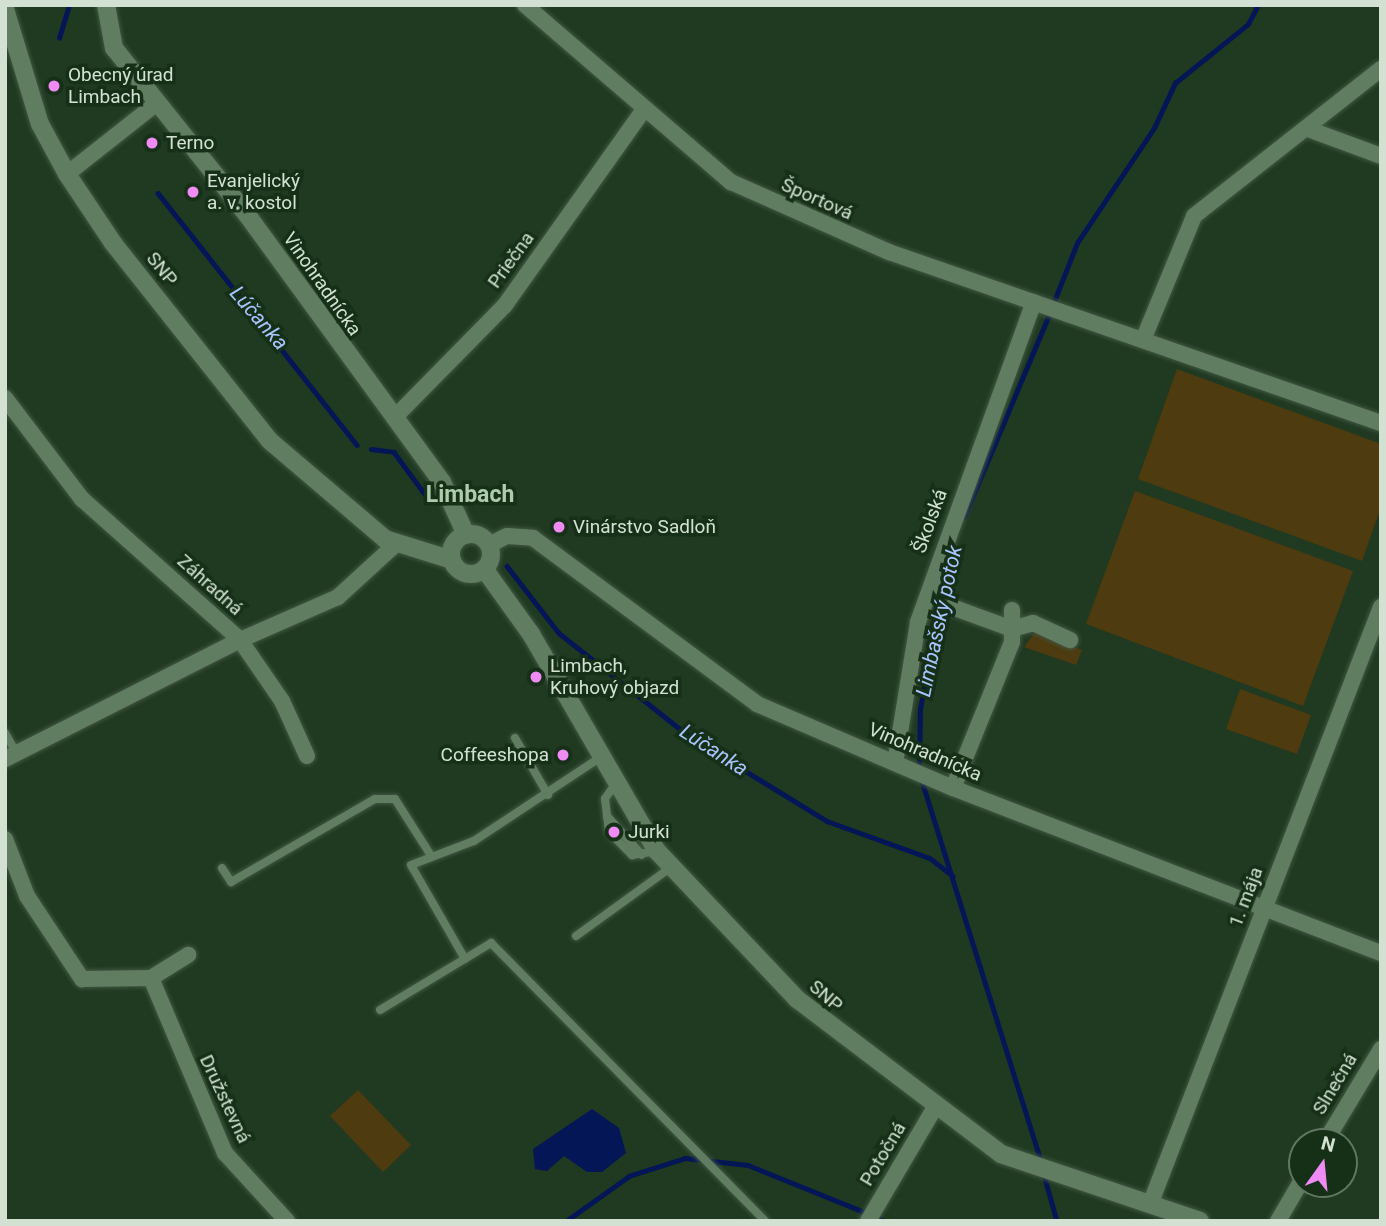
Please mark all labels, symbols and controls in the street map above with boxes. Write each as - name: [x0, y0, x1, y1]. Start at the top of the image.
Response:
- place label: Obecný úrad Limbach: [68, 64, 174, 108]
- marker: Obecný úrad Limbach: [46, 78, 62, 94]
- place label: Terno: [166, 132, 214, 154]
- marker: Terno: [144, 135, 160, 151]
- place label: Evanjelický a. v. kostol: [207, 170, 300, 214]
- street label: Športová: [778, 173, 856, 225]
- marker: Evanjelický a. v. kostol: [185, 184, 201, 200]
- street label: Priečna: [483, 227, 539, 293]
- street label: Vinohradnícka: [278, 228, 366, 340]
- street label: SNP: [142, 248, 182, 290]
- water label: Lúčanka: [225, 281, 293, 355]
- district label: Limbach: [426, 481, 514, 509]
- street label: Školská: [908, 486, 952, 556]
- place label: Vinárstvo Sadloň: [573, 516, 716, 538]
- marker: Vinárstvo Sadloň: [551, 519, 567, 535]
- water label: Limbašský potok: [911, 543, 967, 699]
- street label: Záhradná: [173, 550, 247, 620]
- place label: Limbach, Kruhový objazd: [550, 655, 679, 699]
- marker: Limbach, Kruhový objazd: [528, 669, 544, 685]
- street label: Vinohradnícka: [865, 718, 985, 786]
- water label: Lúčanka: [675, 719, 753, 781]
- place label: Coffeeshopa: [441, 744, 549, 766]
- marker: Coffeeshopa: [555, 747, 571, 763]
- place label: Jurki: [628, 821, 670, 843]
- marker: Jurki: [606, 824, 622, 840]
- street label: 1. mája: [1224, 864, 1268, 930]
- street label: SNP: [805, 975, 847, 1017]
- street label: Slnečná: [1308, 1049, 1362, 1119]
- street label: Družstevná: [195, 1051, 255, 1147]
- street label: Potočná: [855, 1118, 911, 1190]
- north arrow: [1288, 1128, 1358, 1198]
- text: N: [1319, 1131, 1337, 1157]

